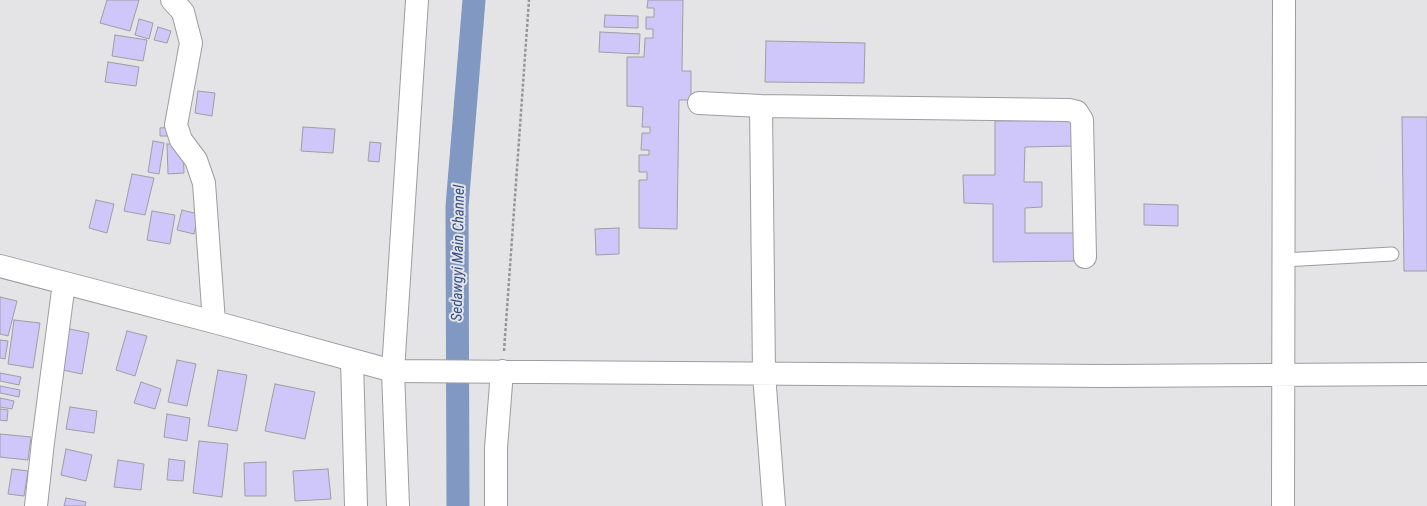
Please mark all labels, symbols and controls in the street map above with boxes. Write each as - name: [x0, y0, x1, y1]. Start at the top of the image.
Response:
- water label: Sedawgyi Main Channel: [449, 185, 469, 321]

